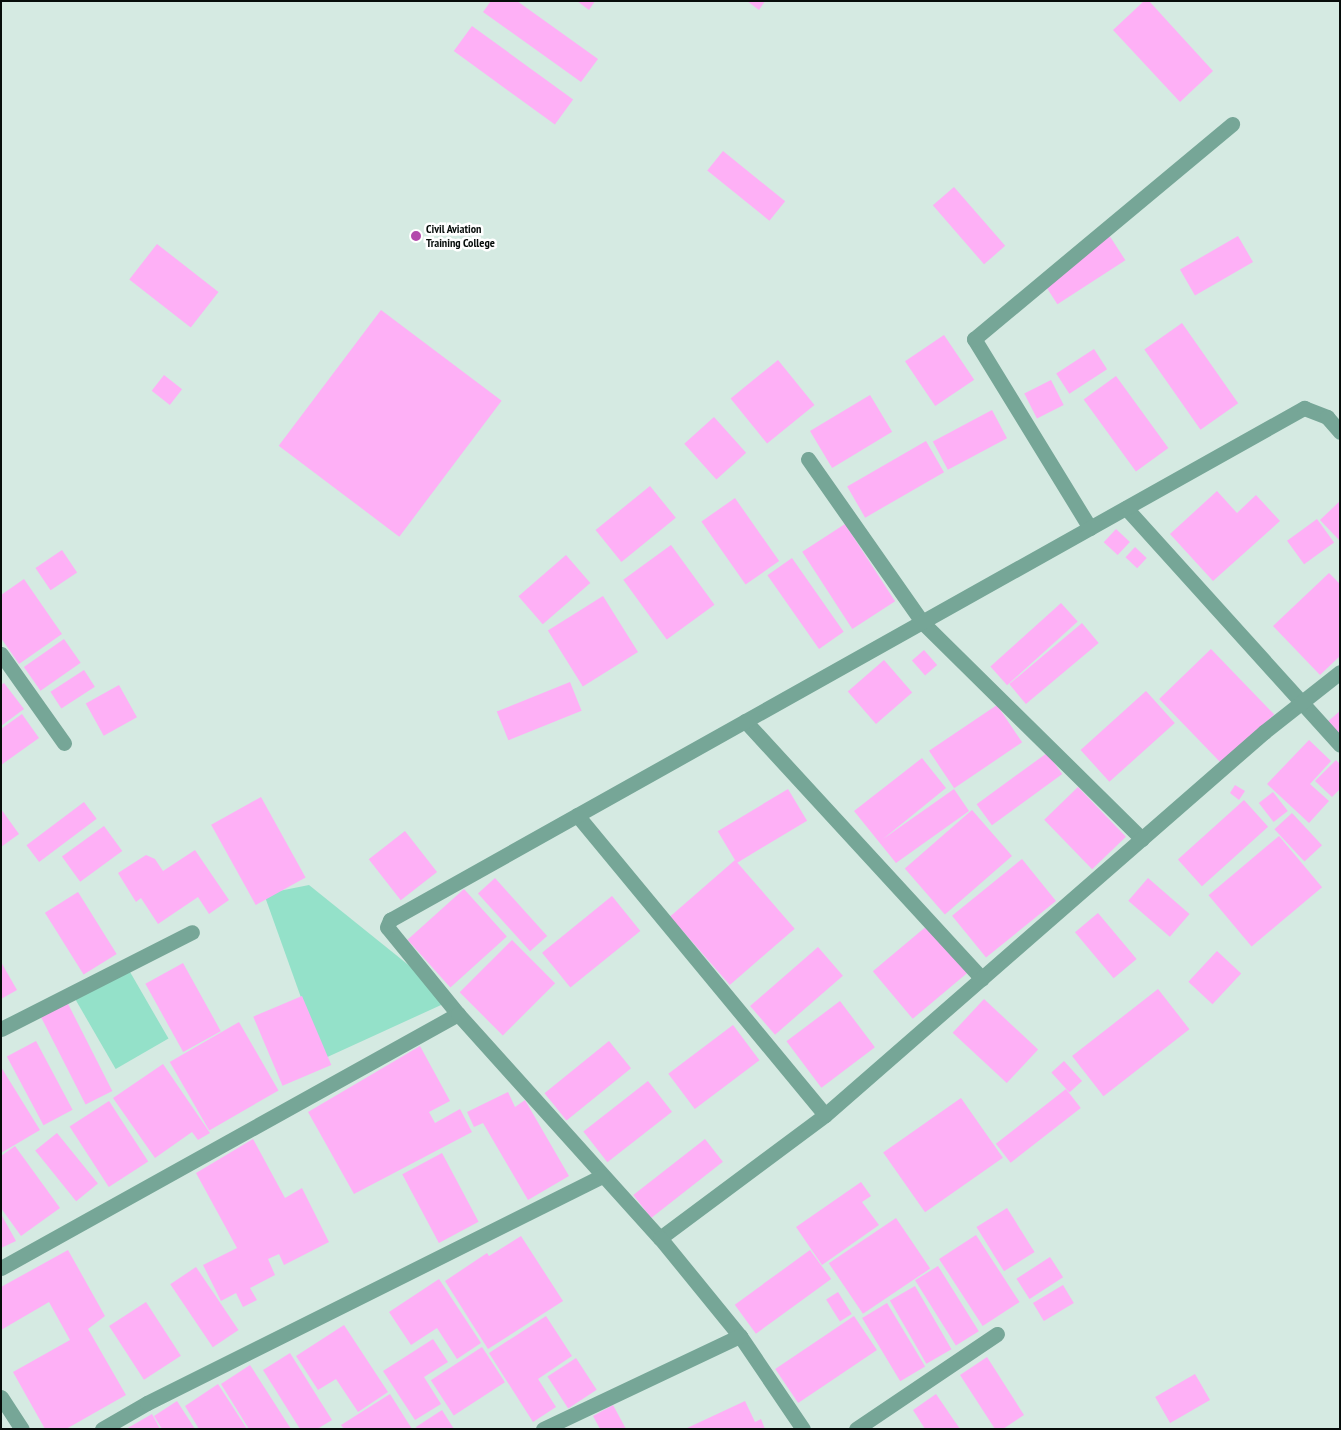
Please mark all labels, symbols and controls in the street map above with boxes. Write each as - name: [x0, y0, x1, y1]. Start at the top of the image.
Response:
- place label: Civil Aviation Training College: [426, 222, 495, 250]
- marker: Civil Aviation Training College: [410, 230, 422, 242]

